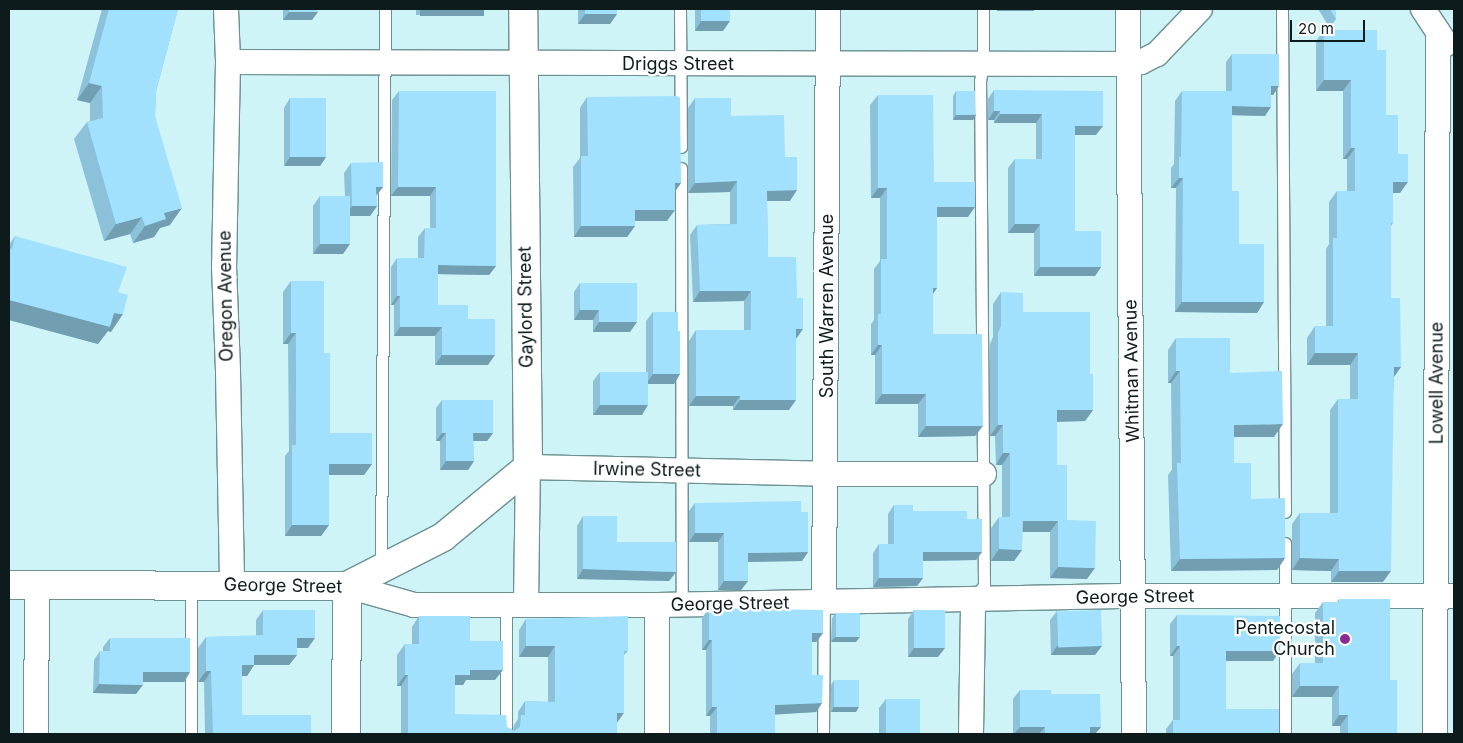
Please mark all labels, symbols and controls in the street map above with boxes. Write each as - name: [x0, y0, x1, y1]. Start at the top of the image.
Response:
- scale bar: [1293, 10, 1368, 42]
- text: 20 m: [1298, 19, 1334, 38]
- street label: Driggs Street: [622, 53, 734, 75]
- street label: South Warren Avenue: [816, 214, 838, 398]
- street label: Oregon Avenue: [214, 230, 238, 362]
- street label: Gaylord Street: [514, 246, 538, 368]
- street label: Whitman Avenue: [1120, 299, 1144, 443]
- street label: Lowell Avenue: [1426, 322, 1448, 444]
- street label: Irwine Street: [593, 458, 701, 482]
- street label: George Street: [224, 574, 342, 598]
- street label: George Street: [1076, 585, 1194, 609]
- street label: George Street: [671, 592, 789, 616]
- place label: Pentecostal Church: [1235, 618, 1335, 660]
- marker: Pentecostal Church: [1339, 633, 1351, 645]

